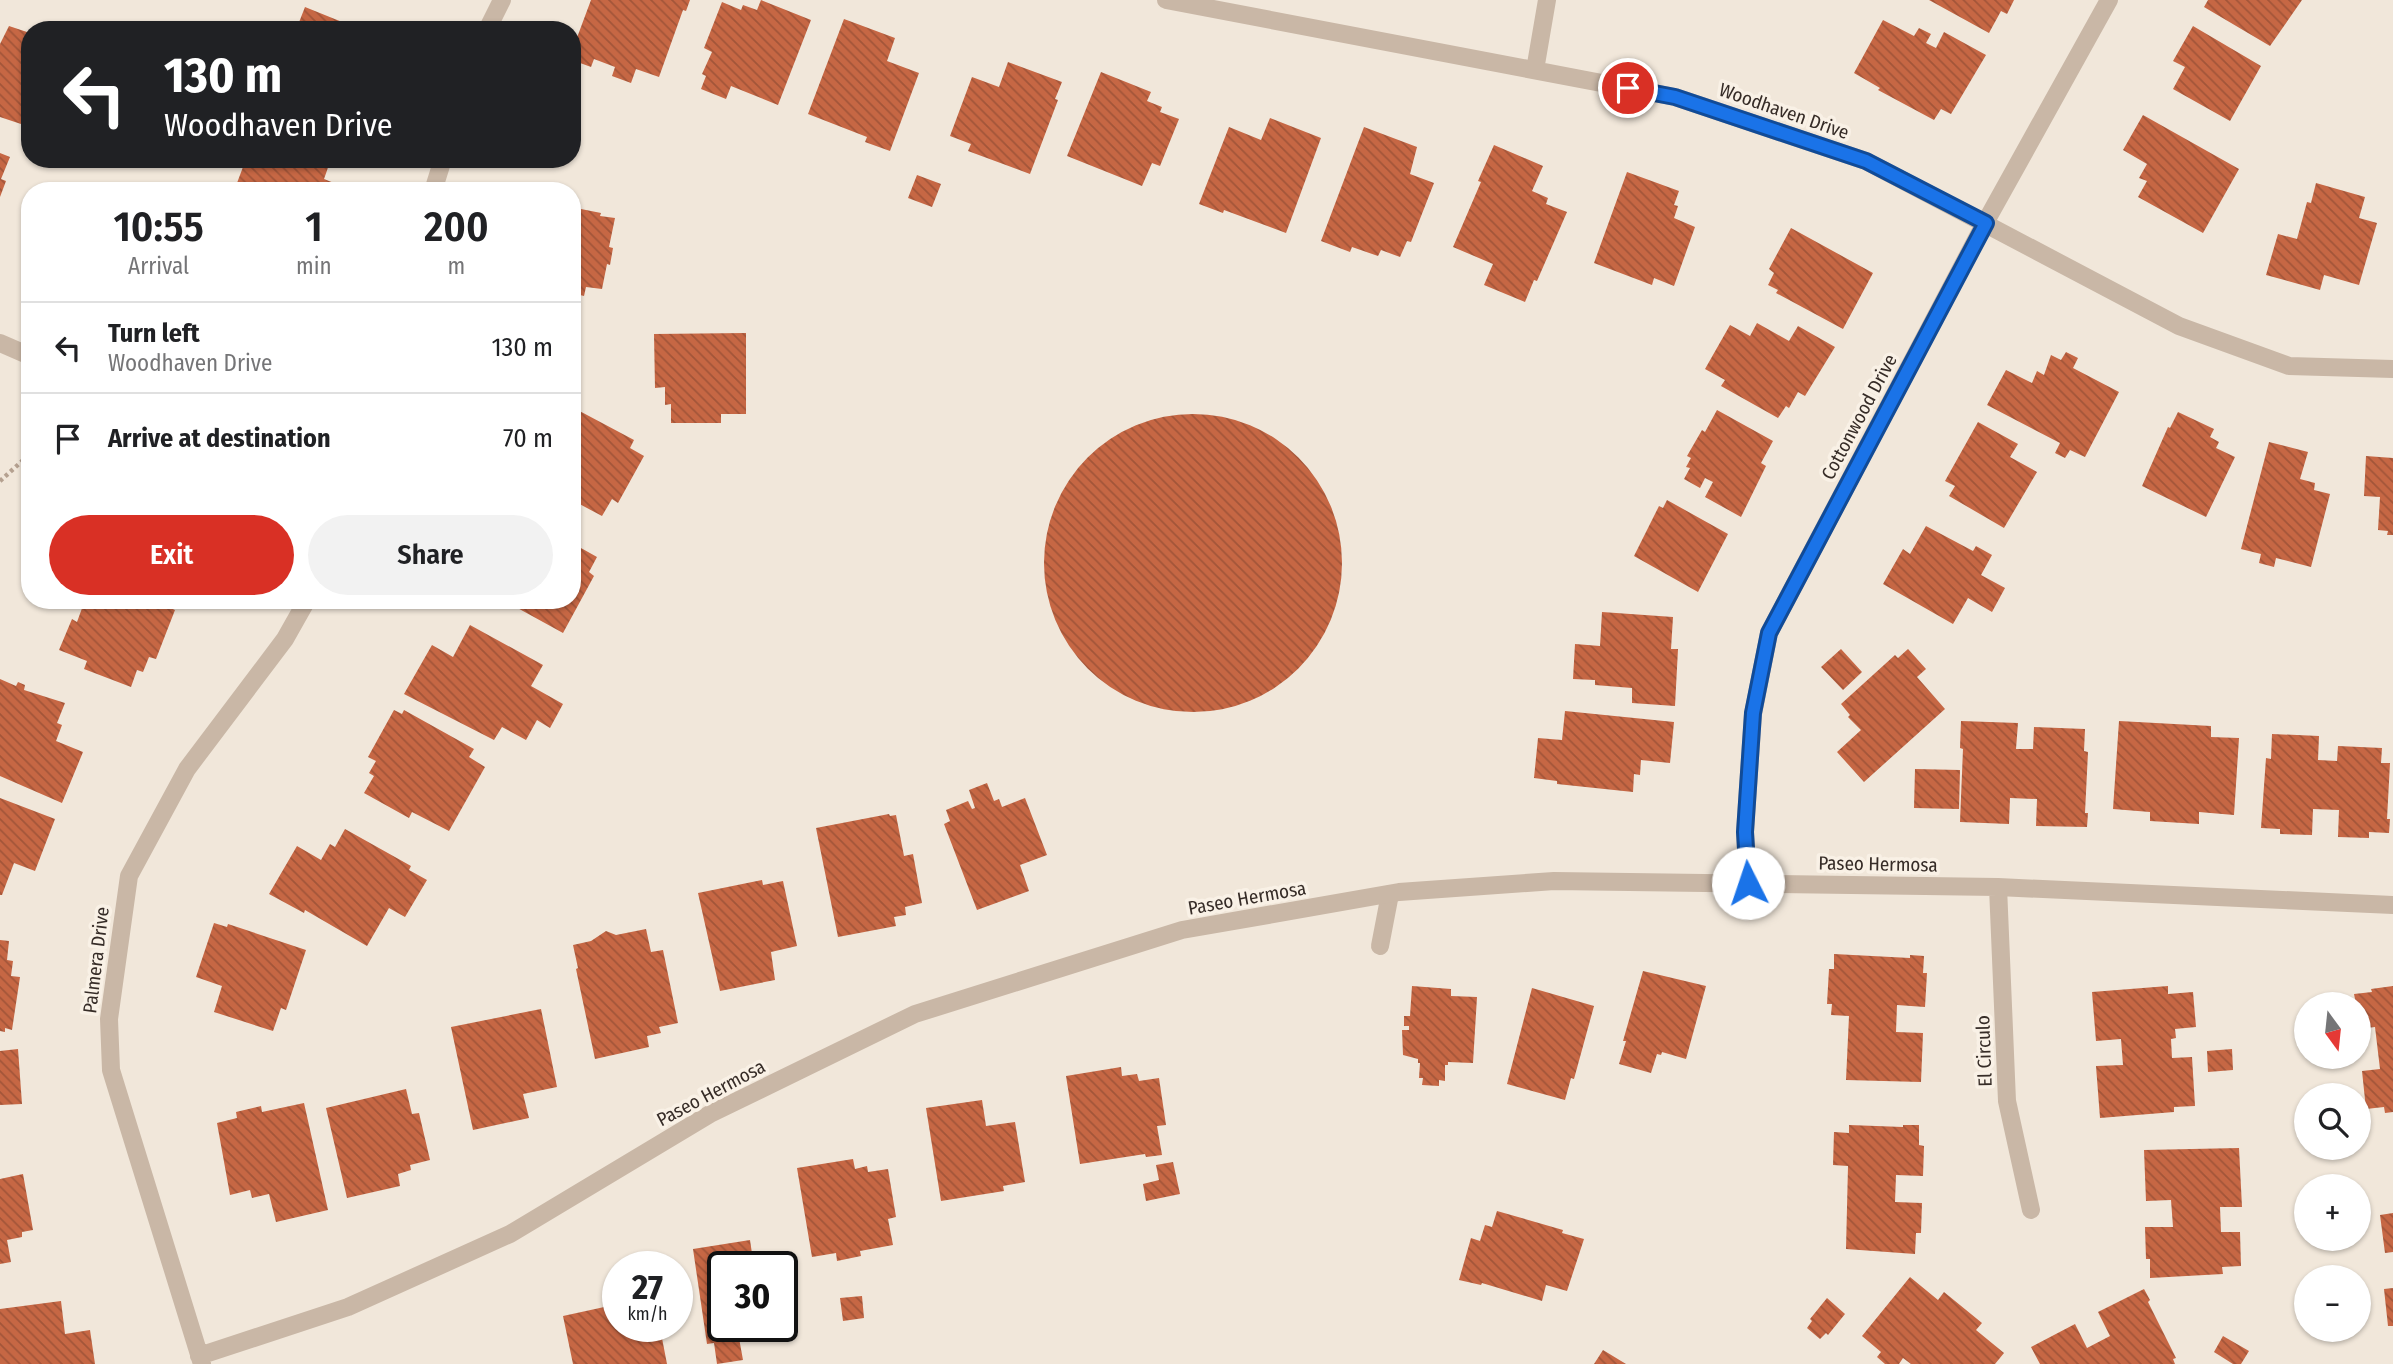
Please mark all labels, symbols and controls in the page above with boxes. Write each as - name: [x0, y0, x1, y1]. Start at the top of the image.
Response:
- text: 130 m: [164, 46, 282, 105]
- icon: left: [49, 49, 140, 140]
- pin: [1598, 58, 1658, 118]
- icon: arrive: [1609, 69, 1647, 107]
- street label: Woodhaven Drive: [1716, 78, 1852, 144]
- text: Woodhaven Drive: [164, 106, 393, 144]
- text: 10:55: [113, 202, 204, 252]
- text: 1: [305, 202, 323, 252]
- text: 200: [424, 202, 489, 252]
- text: Arrival: [128, 252, 189, 280]
- text: min: [296, 252, 332, 280]
- text: m: [447, 252, 465, 280]
- text: Turn left: [108, 318, 200, 349]
- icon: left: [49, 329, 87, 367]
- text: 130 m: [491, 332, 553, 363]
- text: Woodhaven Drive: [108, 349, 272, 377]
- street label: Cottonwood Drive: [1816, 350, 1902, 484]
- icon: arrive: [49, 420, 87, 458]
- text: Arrive at destination: [108, 423, 331, 454]
- text: 70 m: [503, 423, 553, 454]
- button: Exit: [49, 515, 294, 595]
- button: Share: [308, 515, 553, 595]
- position arrow: [1711, 846, 1785, 920]
- street label: Paseo Hermosa: [1818, 851, 1938, 877]
- street label: Paseo Hermosa: [1186, 876, 1308, 920]
- street label: Palmera Drive: [78, 905, 114, 1015]
- north arrow: [2294, 992, 2371, 1069]
- map controls: [2294, 992, 2371, 1342]
- street label: El Circulo: [1971, 1015, 1997, 1087]
- street label: Paseo Hermosa: [653, 1055, 769, 1131]
- button: search: [2294, 1083, 2371, 1160]
- button: +: [2294, 1174, 2371, 1251]
- speed limit sign: 30: [707, 1251, 798, 1342]
- button: −: [2294, 1265, 2371, 1342]
- text: 27: [632, 1266, 663, 1308]
- text: km/h: [627, 1303, 668, 1325]

